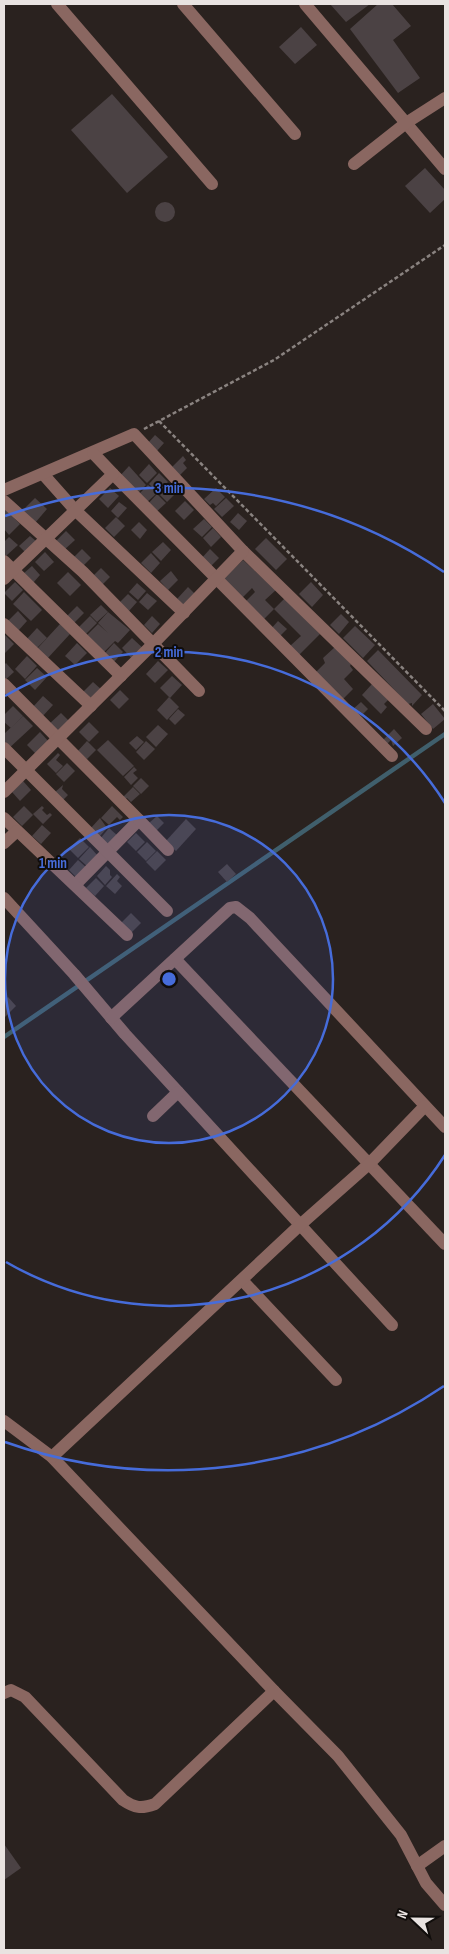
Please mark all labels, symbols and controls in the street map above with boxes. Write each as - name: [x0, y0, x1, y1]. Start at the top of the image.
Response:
- text: 3 min: [155, 479, 183, 498]
- text: 2 min: [155, 643, 183, 662]
- text: 1 min: [39, 854, 67, 873]
- centre of rings: [160, 970, 178, 988]
- north arrow: [389, 1894, 439, 1944]
- text: N: [393, 1908, 412, 1921]

